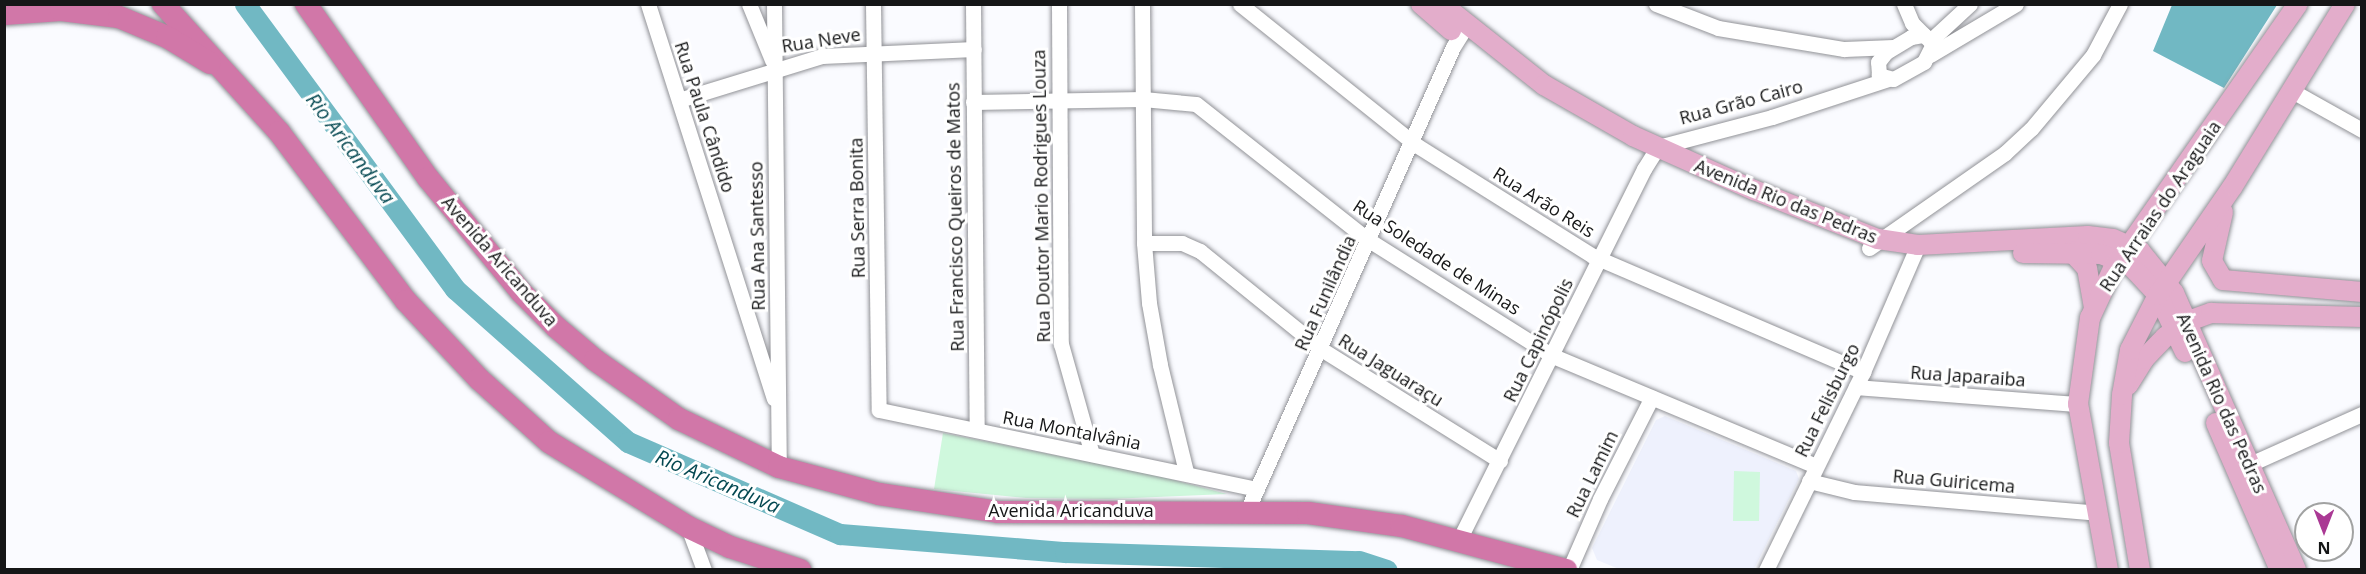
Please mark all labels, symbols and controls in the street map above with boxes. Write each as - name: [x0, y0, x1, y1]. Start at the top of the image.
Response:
- street label: Rua Neve: [780, 23, 862, 57]
- street label: Rua Paula Cândido: [670, 39, 740, 195]
- street label: Rua Doutor Mario Rodrigues Louza: [1028, 49, 1054, 343]
- street label: Rua Grão Cairo: [1677, 75, 1805, 129]
- street label: Rua Francisco Queiros de Matos: [942, 82, 968, 352]
- water label: Rio Aricanduva: [302, 88, 400, 208]
- street label: Rua Arraias do Araguaia: [2095, 117, 2225, 295]
- street label: Rua Serra Bonita: [845, 137, 869, 279]
- street label: Avenida Rio das Pedras: [1692, 154, 1880, 248]
- street label: Rua Ana Santesso: [745, 161, 769, 311]
- street label: Rua Arão Reis: [1489, 162, 1599, 242]
- street label: Avenida Aricanduva: [437, 191, 563, 331]
- street label: Rua Soledade de Minas: [1349, 195, 1525, 319]
- street label: Rua Funilândia: [1290, 232, 1360, 354]
- street label: Rua Capinópolis: [1499, 275, 1577, 405]
- street label: Avenida Rio das Pedras: [2172, 310, 2272, 496]
- street label: Rua Jaguaraçu: [1335, 329, 1447, 411]
- street label: Rua Felisburgo: [1790, 340, 1864, 460]
- street label: Rua Japaraiba: [1910, 361, 2026, 391]
- street label: Rua Montalvânia: [1001, 406, 1143, 454]
- street label: Rua Lamim: [1562, 427, 1622, 521]
- water label: Rio Aricanduva: [652, 444, 784, 518]
- street label: Rua Guiricema: [1892, 465, 2016, 497]
- street label: Avenida Aricanduva: [988, 499, 1154, 521]
- north arrow: [2294, 502, 2354, 562]
- text: N: [2318, 537, 2331, 559]

